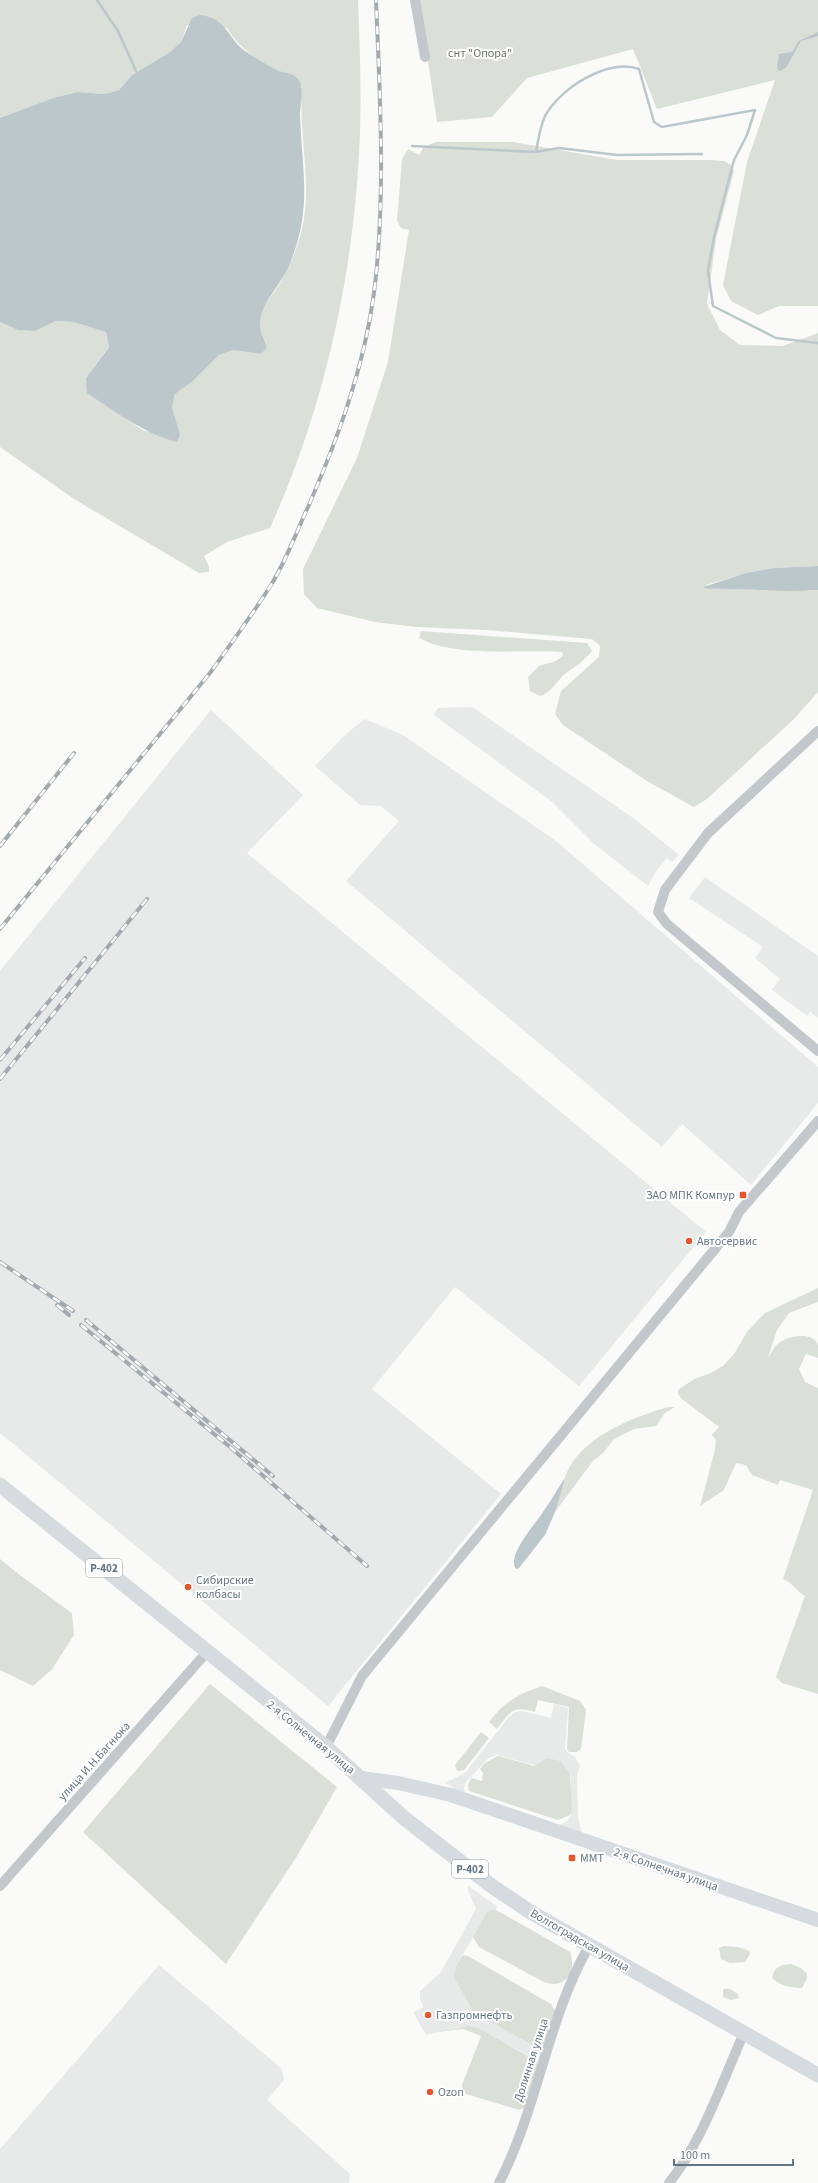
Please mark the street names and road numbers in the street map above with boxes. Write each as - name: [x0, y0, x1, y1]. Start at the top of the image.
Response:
- road number: Р-402: [86, 1559, 122, 1577]
- street label: 2-я Солнечная улица: [263, 1696, 359, 1778]
- street label: улица И.Н.Багнюка: [54, 1718, 134, 1805]
- street label: 2-я Солнечная улица: [611, 1844, 720, 1895]
- road number: Р-402: [452, 1860, 488, 1878]
- street label: Волгоградская улица: [527, 1905, 633, 1976]
- street label: Долинная улица: [510, 2016, 553, 2104]

